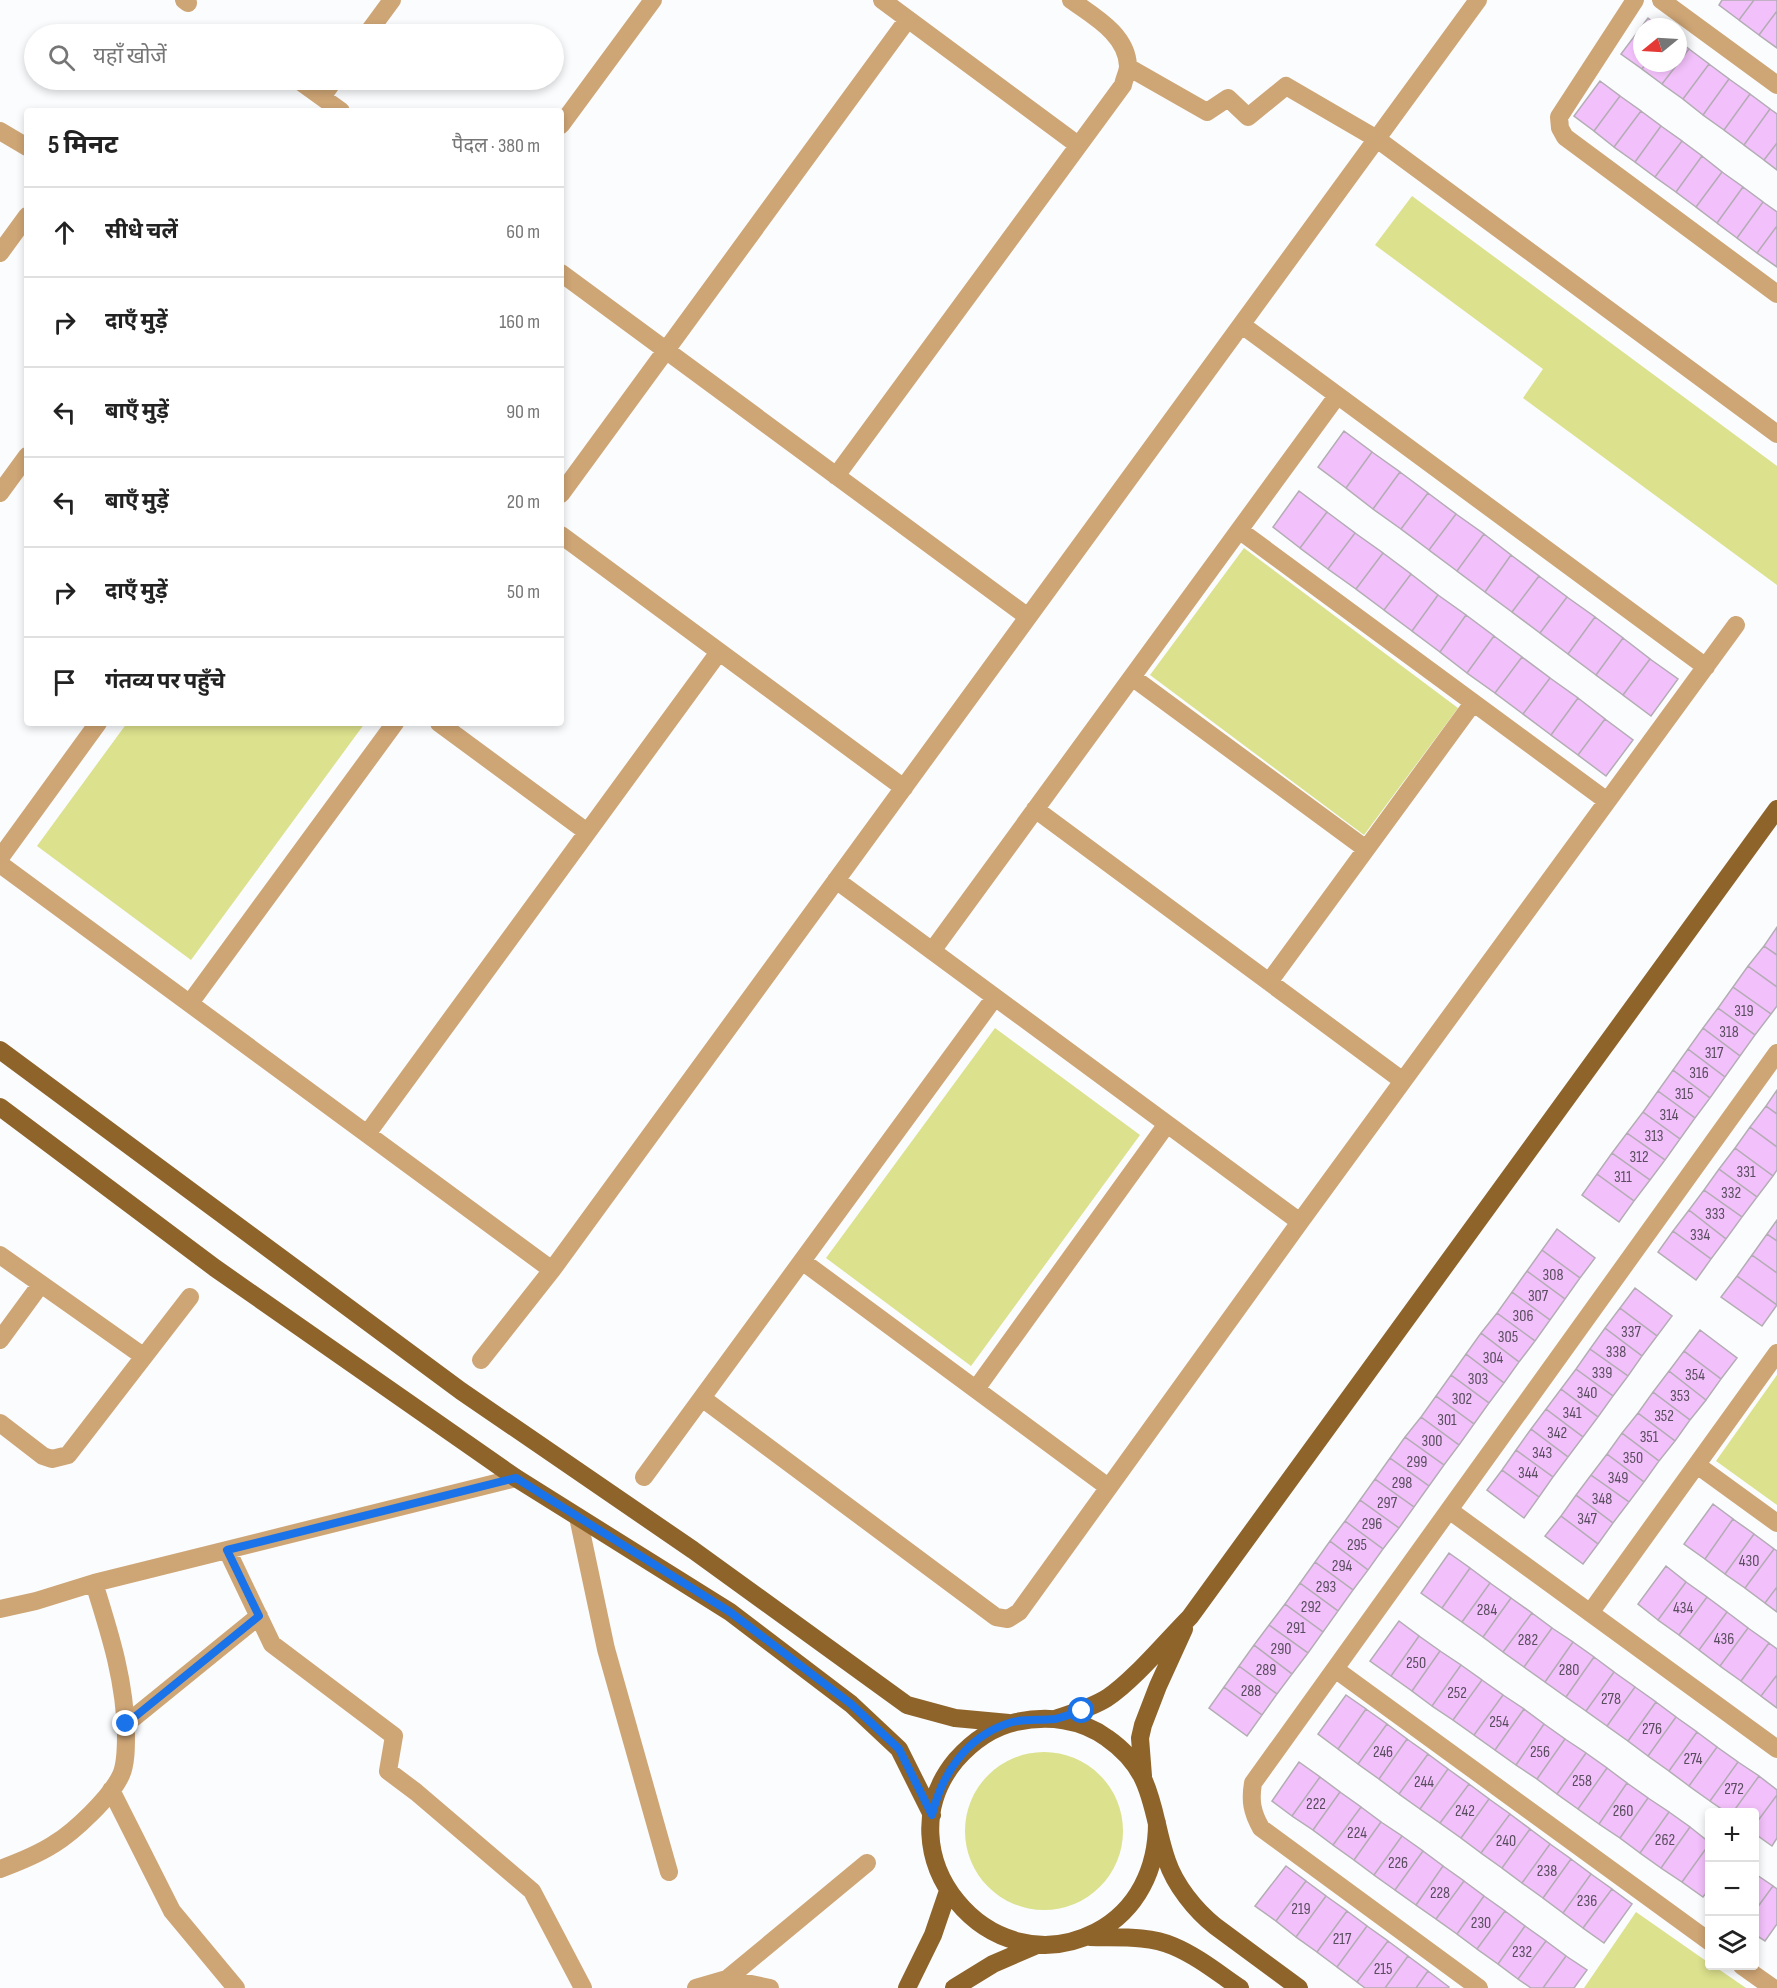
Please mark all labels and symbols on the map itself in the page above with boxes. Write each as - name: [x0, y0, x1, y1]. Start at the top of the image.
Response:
- north arrow: [1633, 18, 1687, 72]
- house number: 319: [1734, 1002, 1754, 1021]
- house number: 318: [1719, 1023, 1739, 1042]
- house number: 317: [1705, 1044, 1724, 1063]
- house number: 316: [1689, 1064, 1709, 1083]
- house number: 315: [1675, 1085, 1693, 1104]
- house number: 314: [1660, 1106, 1679, 1125]
- house number: 313: [1644, 1127, 1664, 1146]
- house number: 312: [1629, 1148, 1649, 1167]
- house number: 331: [1736, 1163, 1756, 1182]
- house number: 311: [1614, 1168, 1632, 1187]
- house number: 332: [1721, 1184, 1741, 1203]
- house number: 333: [1705, 1205, 1725, 1224]
- house number: 334: [1690, 1226, 1710, 1245]
- house number: 308: [1543, 1266, 1563, 1285]
- house number: 307: [1528, 1287, 1549, 1306]
- house number: 306: [1513, 1307, 1533, 1326]
- house number: 337: [1621, 1323, 1642, 1342]
- house number: 305: [1498, 1328, 1518, 1347]
- house number: 338: [1606, 1343, 1626, 1362]
- house number: 304: [1483, 1349, 1504, 1368]
- house number: 339: [1592, 1364, 1612, 1383]
- house number: 354: [1685, 1366, 1705, 1385]
- house number: 303: [1468, 1370, 1488, 1389]
- house number: 340: [1577, 1384, 1597, 1403]
- house number: 353: [1670, 1387, 1690, 1406]
- house number: 302: [1452, 1390, 1472, 1409]
- house number: 341: [1562, 1404, 1582, 1423]
- house number: 352: [1654, 1407, 1674, 1426]
- house number: 301: [1437, 1411, 1457, 1430]
- house number: 342: [1547, 1424, 1567, 1443]
- house number: 351: [1640, 1428, 1659, 1447]
- house number: 300: [1422, 1432, 1442, 1451]
- house number: 343: [1532, 1444, 1552, 1463]
- house number: 350: [1623, 1449, 1643, 1468]
- house number: 299: [1407, 1453, 1427, 1472]
- house number: 344: [1518, 1464, 1538, 1483]
- house number: 349: [1608, 1469, 1628, 1488]
- house number: 298: [1392, 1474, 1412, 1493]
- house number: 348: [1592, 1490, 1612, 1509]
- house number: 297: [1377, 1494, 1398, 1513]
- house number: 347: [1577, 1510, 1597, 1529]
- house number: 296: [1362, 1515, 1382, 1534]
- house number: 295: [1347, 1536, 1367, 1555]
- house number: 430: [1739, 1552, 1759, 1571]
- house number: 294: [1332, 1557, 1352, 1576]
- house number: 293: [1316, 1578, 1336, 1597]
- house number: 292: [1301, 1598, 1321, 1617]
- house number: 434: [1673, 1599, 1693, 1618]
- house number: 284: [1477, 1601, 1498, 1620]
- house number: 291: [1286, 1619, 1306, 1638]
- house number: 436: [1714, 1630, 1734, 1649]
- house number: 282: [1518, 1631, 1538, 1650]
- house number: 290: [1271, 1640, 1291, 1659]
- house number: 250: [1406, 1654, 1426, 1673]
- house number: 289: [1256, 1661, 1276, 1680]
- house number: 280: [1559, 1661, 1579, 1680]
- house number: 288: [1241, 1682, 1261, 1701]
- house number: 252: [1447, 1684, 1467, 1703]
- house number: 278: [1601, 1690, 1621, 1709]
- route start: [1068, 1697, 1094, 1723]
- route end: [112, 1710, 138, 1736]
- house number: 254: [1489, 1713, 1509, 1732]
- house number: 276: [1642, 1720, 1662, 1739]
- house number: 246: [1373, 1743, 1393, 1762]
- house number: 256: [1530, 1743, 1550, 1762]
- house number: 274: [1684, 1750, 1703, 1769]
- house number: 258: [1572, 1772, 1592, 1791]
- house number: 244: [1414, 1773, 1434, 1792]
- house number: 272: [1724, 1780, 1744, 1799]
- house number: 222: [1306, 1795, 1326, 1814]
- house number: 242: [1455, 1802, 1475, 1821]
- house number: 260: [1613, 1802, 1633, 1821]
- house number: 224: [1347, 1824, 1367, 1843]
- house number: 262: [1655, 1831, 1675, 1850]
- house number: 240: [1496, 1832, 1516, 1851]
- house number: 226: [1388, 1854, 1408, 1873]
- house number: 238: [1537, 1862, 1557, 1881]
- house number: 228: [1430, 1884, 1450, 1903]
- house number: 236: [1577, 1892, 1597, 1911]
- house number: 219: [1291, 1900, 1311, 1919]
- house number: 230: [1471, 1914, 1491, 1933]
- house number: 217: [1333, 1930, 1352, 1949]
- house number: 232: [1512, 1943, 1532, 1962]
- house number: 215: [1374, 1960, 1392, 1979]

